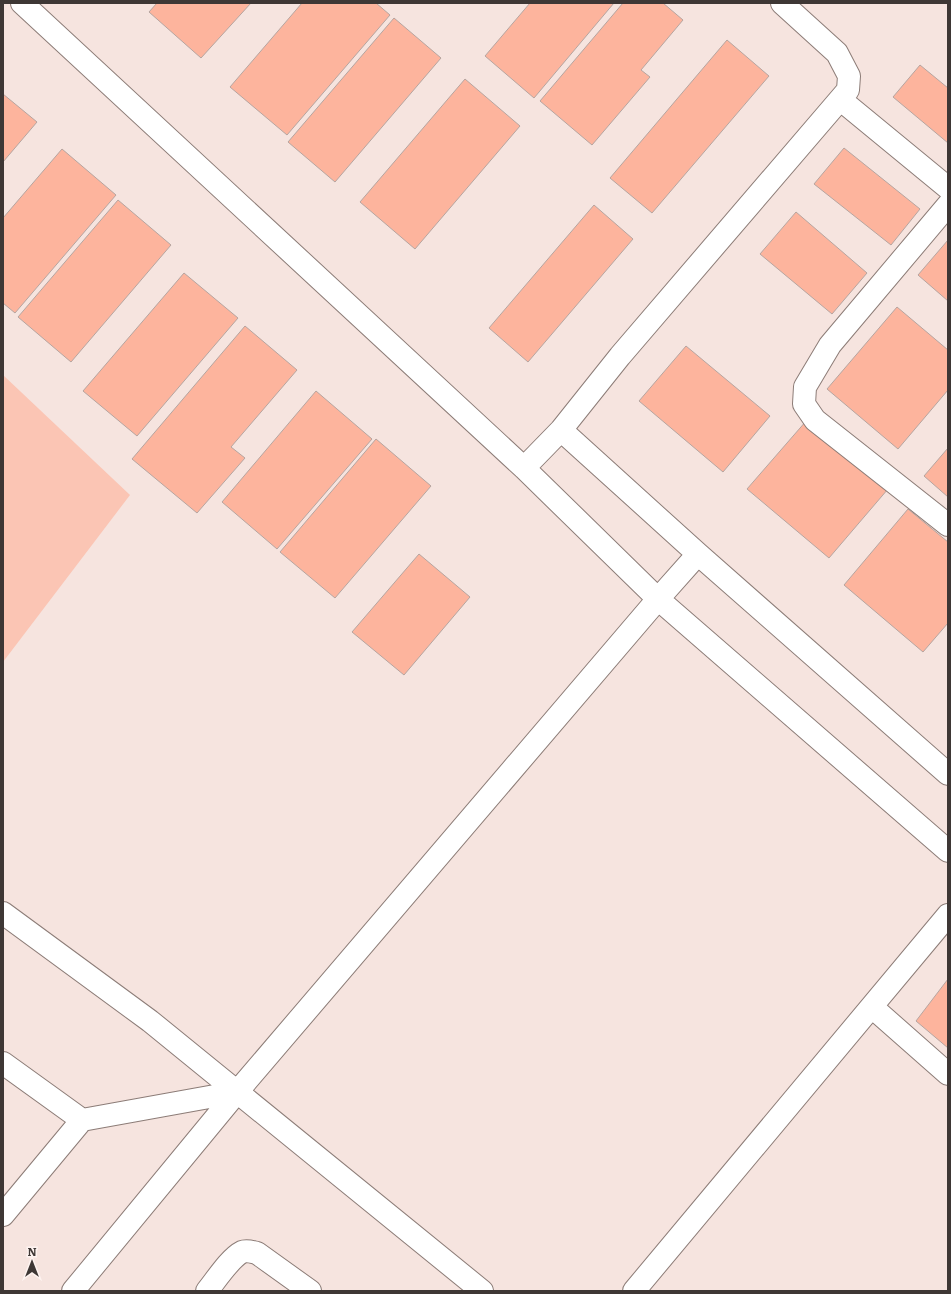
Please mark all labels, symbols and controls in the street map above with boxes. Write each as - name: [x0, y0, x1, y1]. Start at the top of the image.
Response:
- north arrow: [12, 1242, 52, 1282]
- text: N: [27, 1243, 37, 1259]

